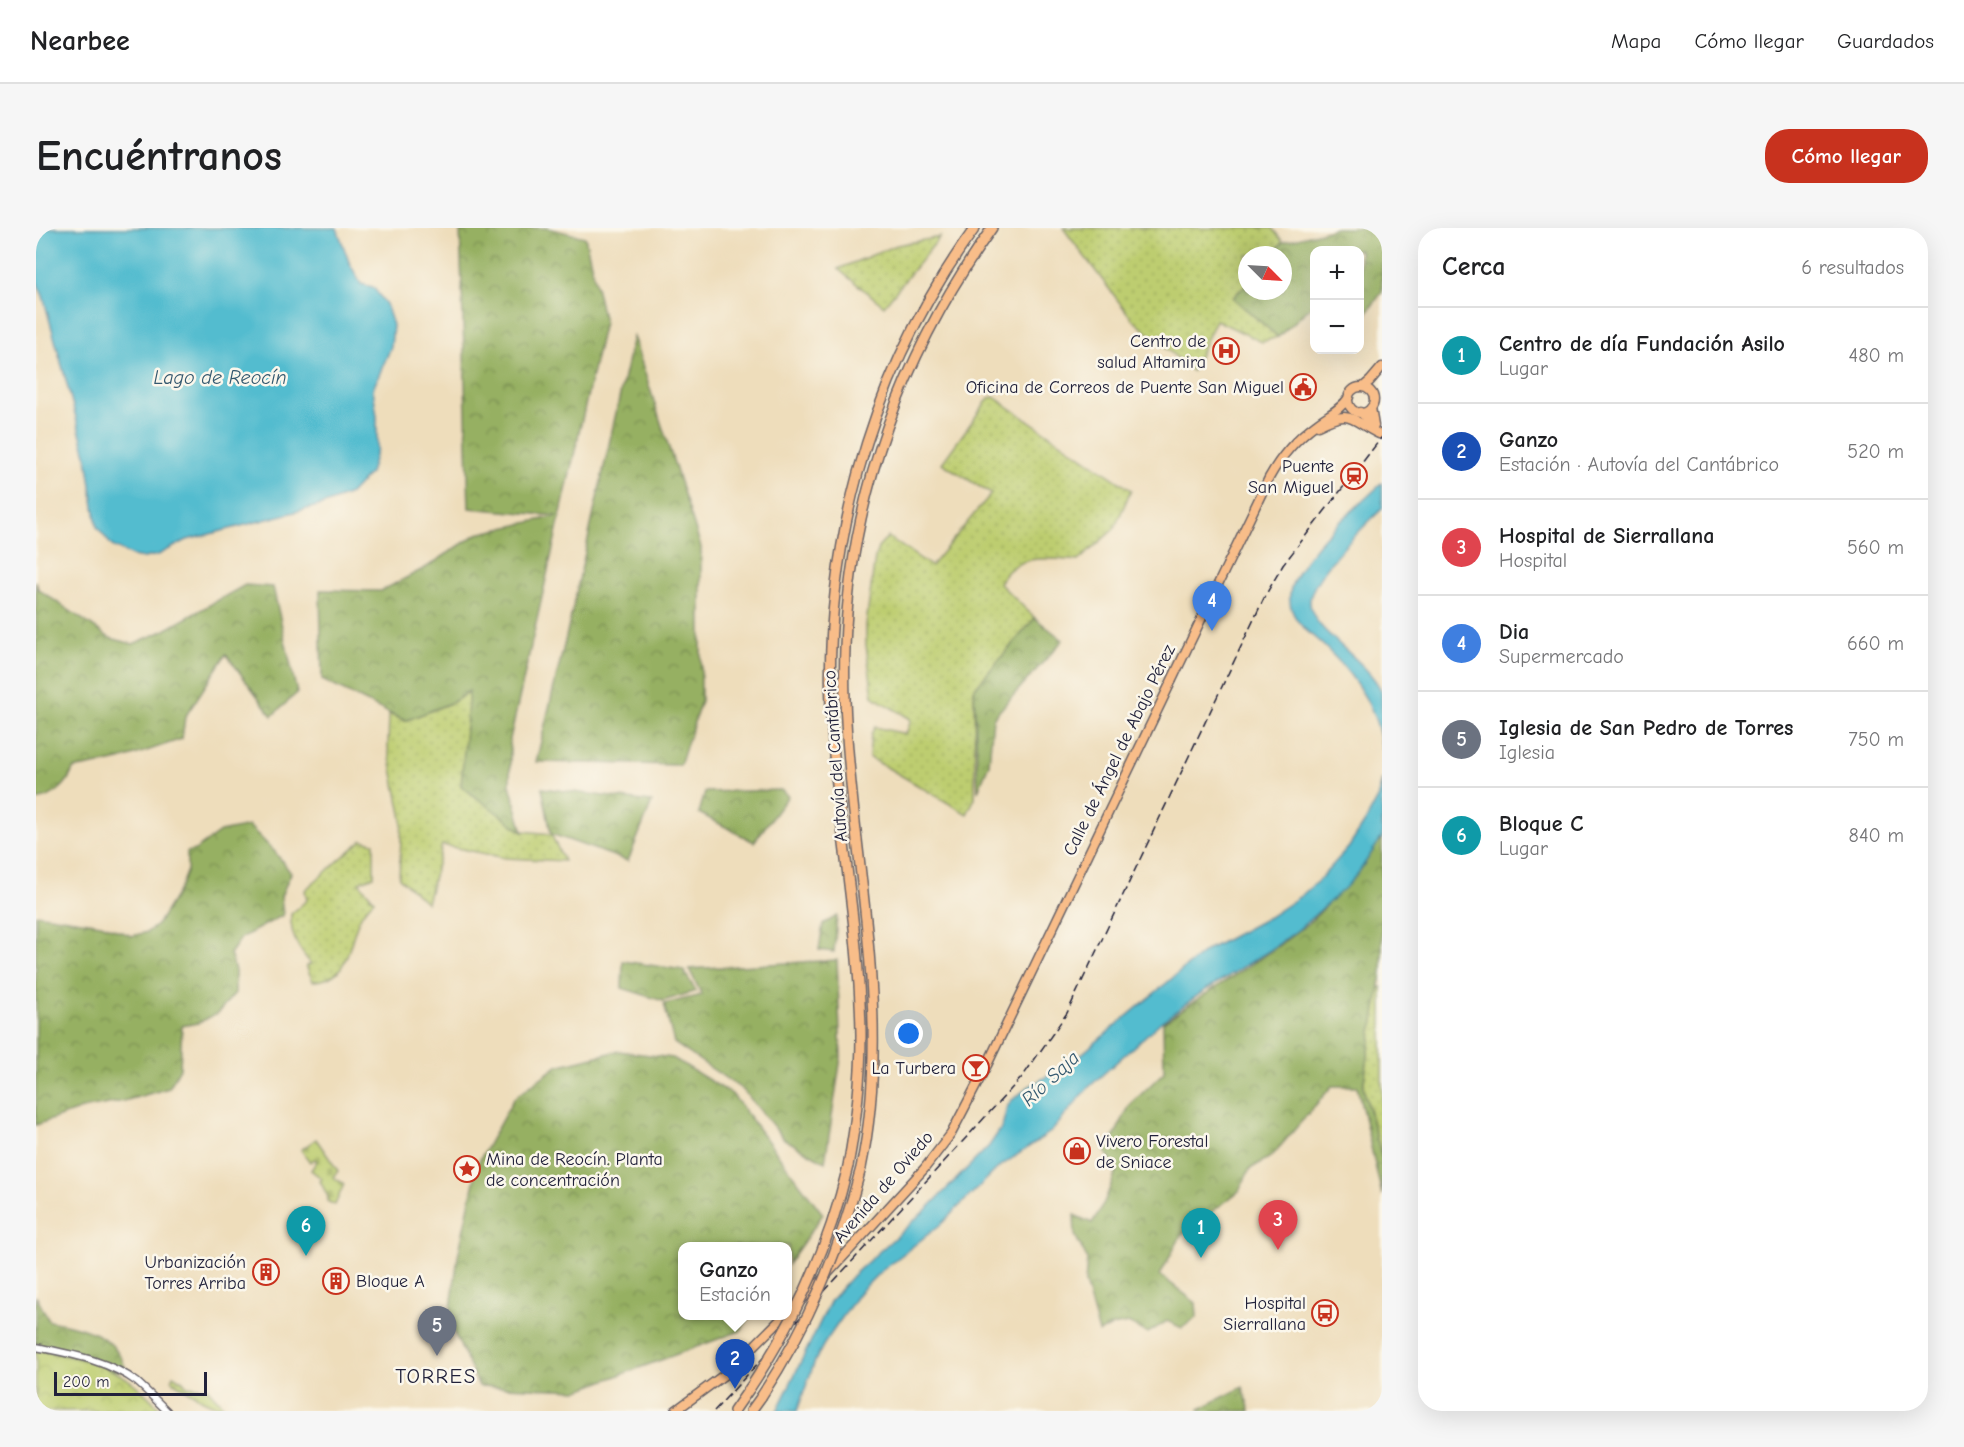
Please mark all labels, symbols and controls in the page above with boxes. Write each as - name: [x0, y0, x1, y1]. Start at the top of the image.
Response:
- text: Nearbee: [30, 25, 130, 57]
- text: Mapa: [1611, 29, 1661, 53]
- text: Cómo llegar: [1694, 29, 1804, 53]
- text: Guardados: [1837, 29, 1934, 53]
- button: Cómo llegar: [1765, 129, 1928, 183]
- text: Encuéntranos: [36, 132, 282, 181]
- north arrow: [1238, 246, 1292, 300]
- map controls: [1310, 246, 1364, 354]
- button: +: [1310, 246, 1364, 300]
- text: Cerca: [1442, 252, 1506, 282]
- text: 6 resultados: [1801, 256, 1904, 279]
- button: −: [1310, 300, 1364, 354]
- place label: Centro de salud Altamira: [1097, 331, 1206, 373]
- text: Centro de día Fundación Asilo: [1499, 331, 1785, 357]
- hospital icon: Centro de salud Altamira: [1211, 336, 1241, 366]
- text: 1: [1458, 344, 1465, 367]
- text: 480 m: [1849, 344, 1904, 367]
- text: Lugar: [1499, 357, 1548, 380]
- water label: Lago de Reocín: [153, 366, 287, 389]
- public building icon: Oficina de Correos de Puente San Miguel: [1288, 372, 1318, 402]
- place label: Oficina de Correos de Puente San Miguel: [966, 377, 1284, 398]
- text: Ganzo: [1499, 427, 1558, 453]
- text: 2: [1457, 440, 1466, 463]
- text: 520 m: [1847, 440, 1904, 463]
- text: Estación · Autovía del Cantábrico: [1499, 453, 1779, 476]
- place label: Puente San Miguel: [1248, 456, 1334, 498]
- station icon: Puente San Miguel: [1339, 461, 1369, 491]
- text: Hospital de Sierrallana: [1499, 523, 1714, 549]
- text: 3: [1457, 536, 1466, 559]
- text: 560 m: [1847, 536, 1904, 559]
- text: Hospital: [1499, 549, 1567, 572]
- pin: 4: [1192, 582, 1232, 631]
- text: Dia: [1499, 619, 1529, 645]
- text: 4: [1457, 632, 1466, 655]
- text: 660 m: [1847, 632, 1904, 655]
- street label: Calle de Ángel de Abajo Pérez: [1058, 641, 1180, 859]
- text: Supermercado: [1499, 645, 1624, 668]
- street label: Autovía del Cantábrico: [819, 669, 852, 843]
- text: Iglesia de San Pedro de Torres: [1499, 715, 1793, 741]
- text: 5: [1456, 728, 1467, 751]
- text: 750 m: [1848, 728, 1904, 751]
- text: Iglesia: [1499, 741, 1555, 764]
- text: Bloque C: [1499, 811, 1584, 837]
- text: 6: [1456, 824, 1467, 847]
- text: 840 m: [1849, 824, 1904, 847]
- text: Lugar: [1499, 837, 1548, 860]
- your location: [894, 1019, 923, 1048]
- water label: Río Saja: [1017, 1046, 1084, 1111]
- bar icon: La Turbera: [961, 1053, 991, 1083]
- place label: La Turbera: [872, 1058, 956, 1079]
- street label: Avenida de Oviedo: [829, 1127, 938, 1248]
- place label: Vivero Forestal de Sniace: [1096, 1131, 1208, 1173]
- shop icon: Vivero Forestal de Sniace: [1062, 1136, 1092, 1166]
- place label: Mina de Reocín. Planta de concentración: [486, 1149, 663, 1191]
- place icon: Mina de Reocín. Planta de concentración: [452, 1154, 482, 1184]
- pin: 3: [1258, 1200, 1298, 1250]
- pin: 6: [286, 1206, 326, 1256]
- pin: 1: [1182, 1208, 1220, 1258]
- popup: [678, 1242, 792, 1320]
- place label: Urbanización Torres Arriba: [145, 1252, 246, 1294]
- building icon: Urbanización Torres Arriba: [251, 1257, 281, 1287]
- text: Ganzo: [699, 1257, 758, 1283]
- building icon: Bloque A: [321, 1266, 351, 1296]
- place label: Bloque A: [356, 1271, 425, 1292]
- text: Estación: [699, 1283, 771, 1306]
- place label: Hospital Sierrallana: [1223, 1293, 1306, 1335]
- bus stop icon: Hospital Sierrallana: [1310, 1298, 1340, 1328]
- pin: 5: [418, 1306, 456, 1356]
- pin: 2: [716, 1340, 754, 1389]
- district label: TORRES: [395, 1364, 477, 1388]
- scale bar: [54, 1369, 207, 1396]
- text: 200 m: [63, 1373, 109, 1391]

